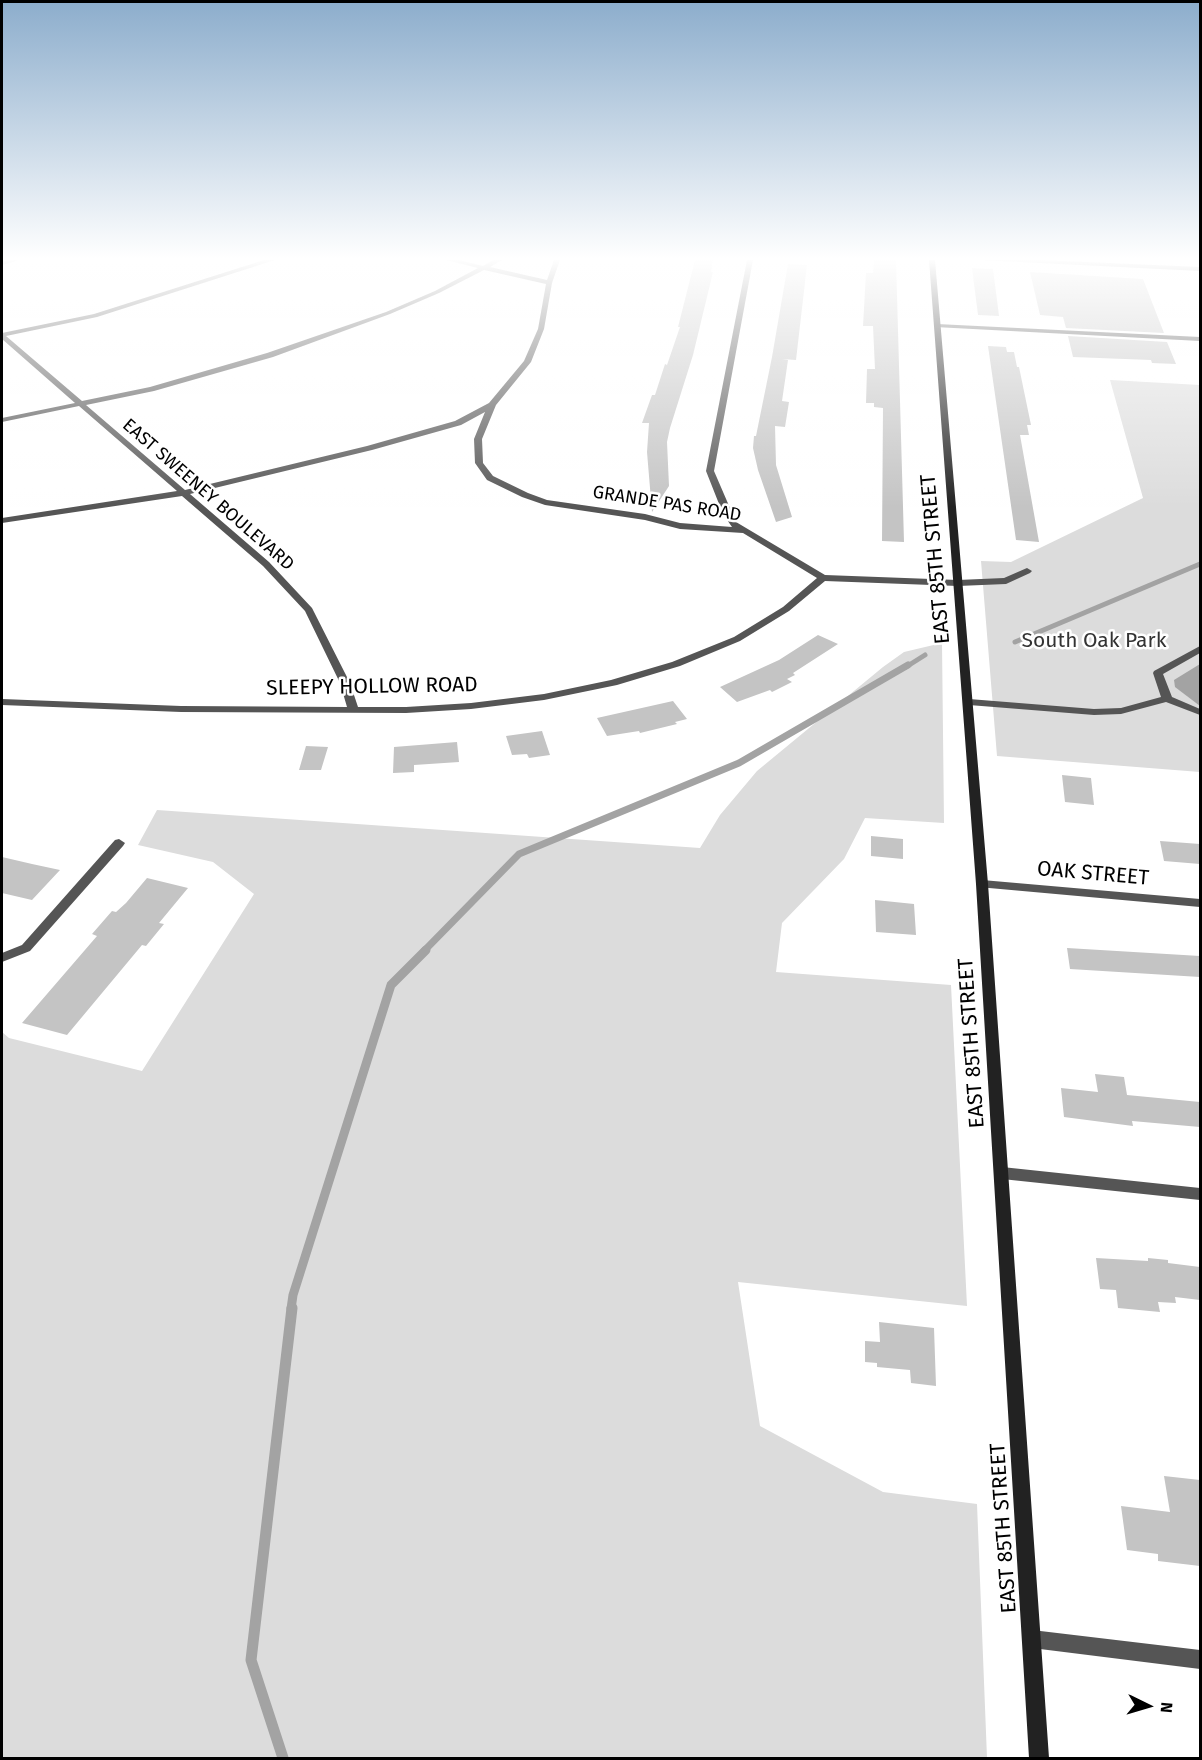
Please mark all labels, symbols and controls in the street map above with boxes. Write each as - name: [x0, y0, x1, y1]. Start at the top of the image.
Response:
- street label: EAST SWEENEY BOULEVARD: [118, 415, 298, 575]
- street label: EAST 85TH STREET: [916, 473, 956, 645]
- street label: GRANDE PAS ROAD: [591, 482, 743, 526]
- park label: South Oak Park: [1022, 628, 1166, 654]
- street label: SLEEPY HOLLOW ROAD: [266, 673, 478, 701]
- street label: OAK STREET: [1036, 857, 1150, 891]
- street label: EAST 85TH STREET: [953, 957, 991, 1129]
- street label: EAST 85TH STREET: [985, 1442, 1023, 1614]
- north arrow: [1118, 1676, 1178, 1736]
- text: N: [1157, 1701, 1176, 1714]

